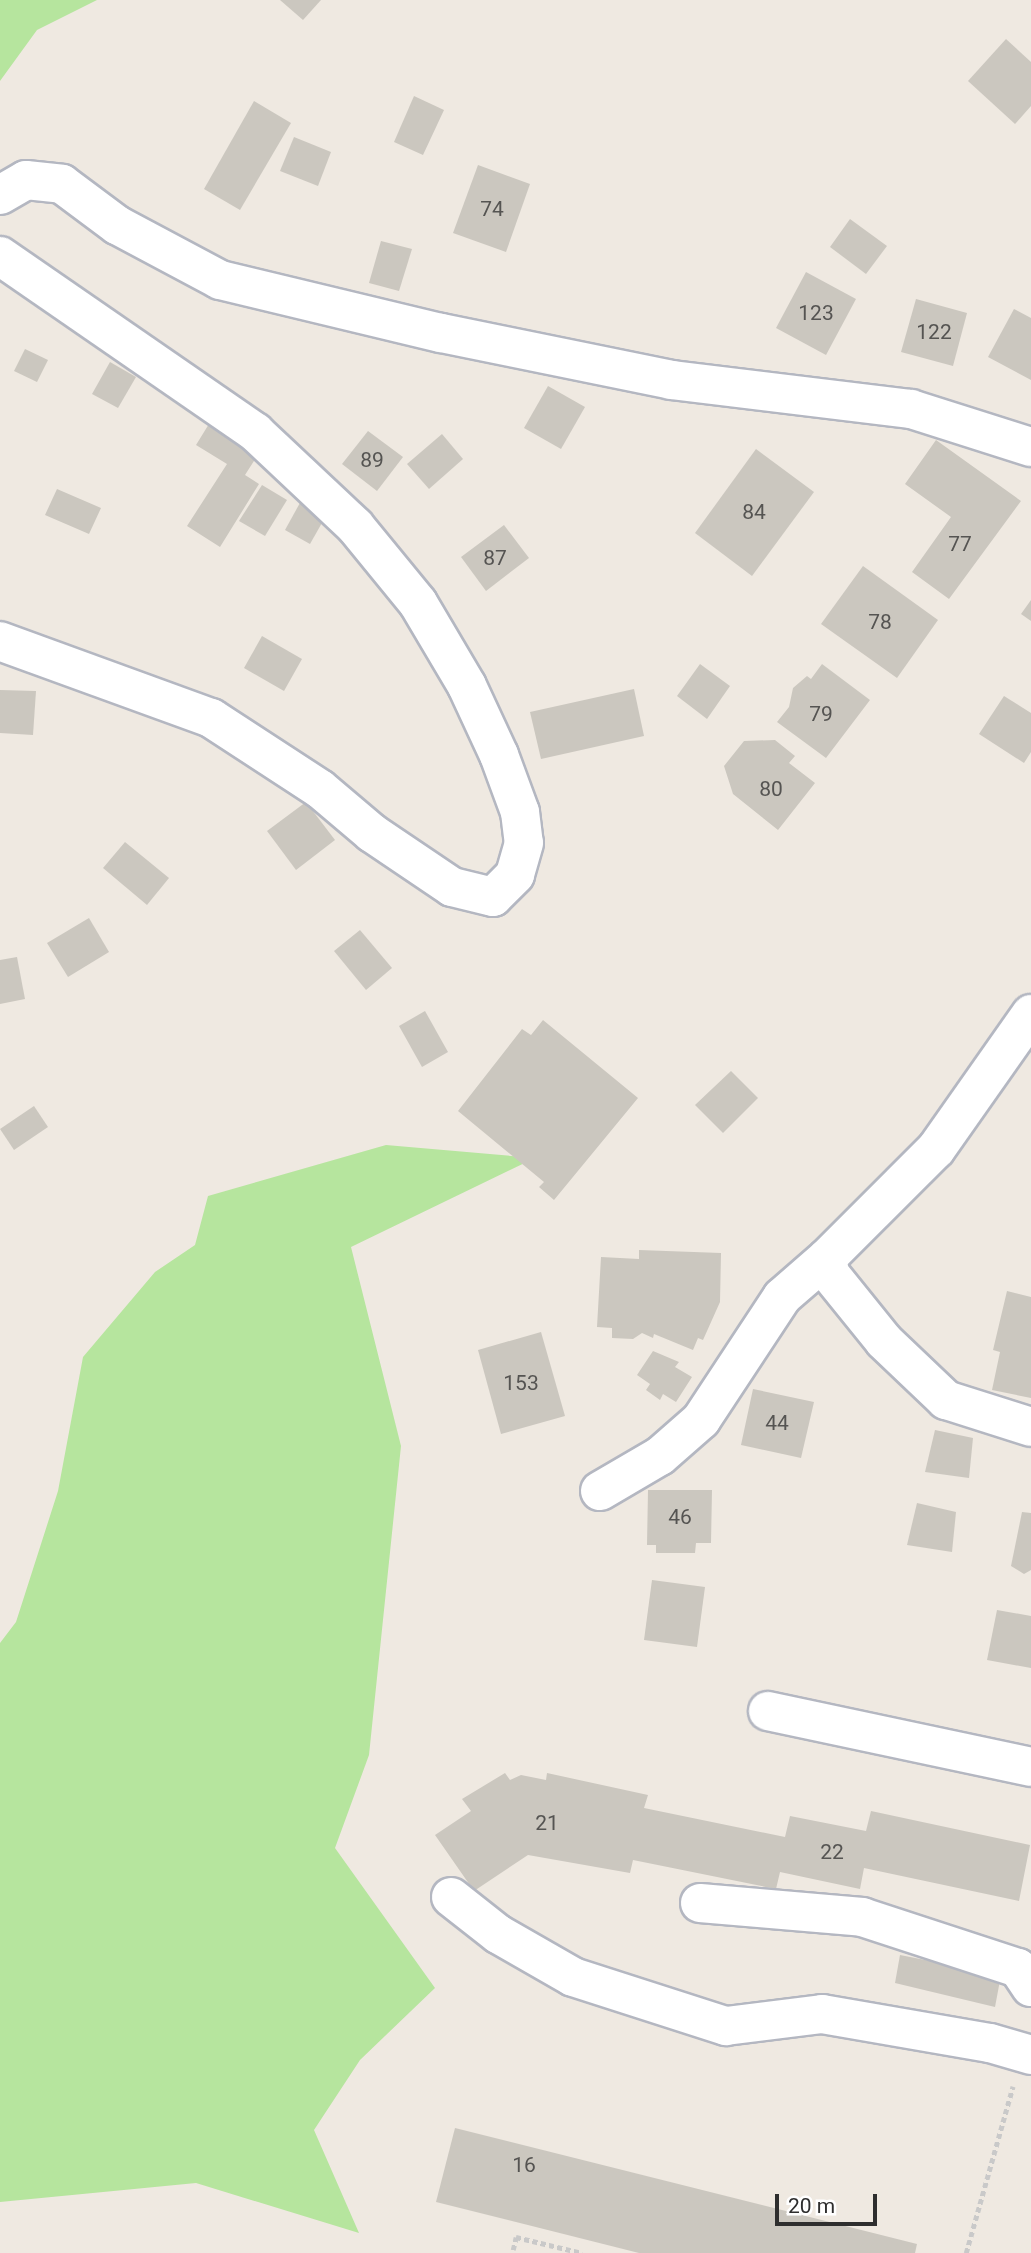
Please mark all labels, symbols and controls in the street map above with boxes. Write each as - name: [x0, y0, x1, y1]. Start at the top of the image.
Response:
- house number: 74: [480, 196, 504, 222]
- house number: 123: [798, 300, 834, 326]
- house number: 122: [916, 319, 952, 345]
- house number: 89: [360, 447, 384, 473]
- house number: 84: [742, 499, 766, 525]
- house number: 77: [948, 531, 972, 557]
- house number: 87: [483, 545, 507, 571]
- house number: 78: [868, 609, 892, 635]
- house number: 79: [809, 701, 833, 727]
- house number: 80: [759, 776, 783, 802]
- house number: 153: [503, 1370, 539, 1396]
- house number: 44: [765, 1410, 789, 1436]
- house number: 46: [668, 1504, 692, 1530]
- house number: 21: [535, 1810, 559, 1836]
- house number: 22: [820, 1839, 844, 1865]
- house number: 16: [512, 2152, 536, 2178]
- scale bar: [779, 2180, 880, 2224]
- text: 20 m: [788, 2194, 835, 2218]

